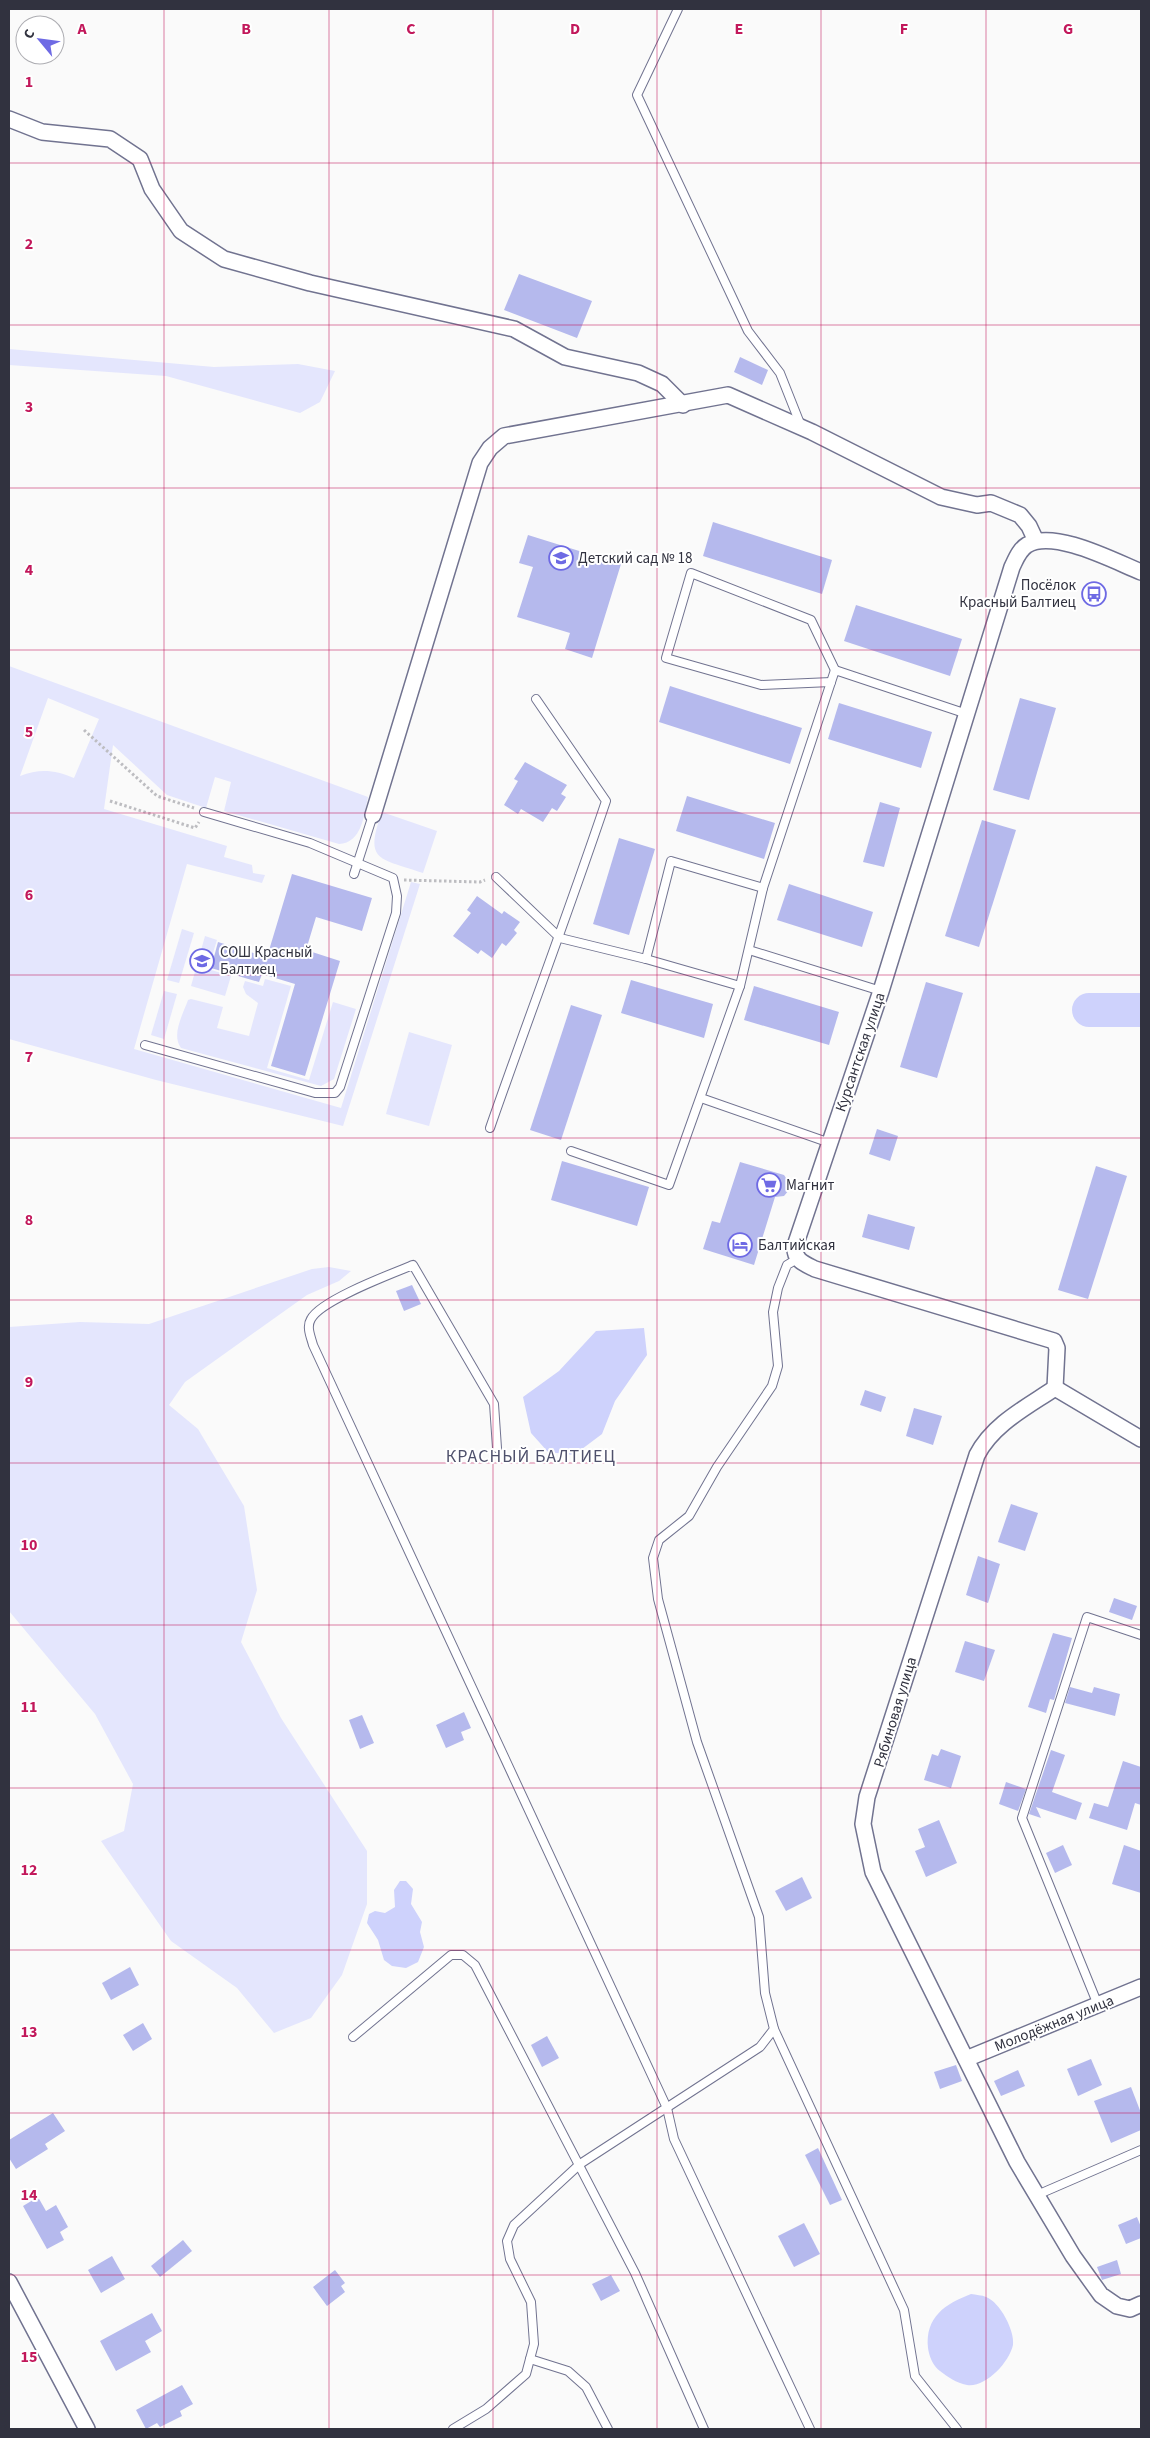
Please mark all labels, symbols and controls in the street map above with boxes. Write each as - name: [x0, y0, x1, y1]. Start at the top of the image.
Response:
- north arrow: [15, 15, 65, 65]
- text: A: [76, 18, 87, 40]
- text: B: [241, 18, 251, 40]
- text: C: [406, 18, 416, 40]
- text: D: [570, 18, 580, 40]
- text: E: [735, 18, 743, 40]
- text: F: [900, 18, 908, 40]
- text: G: [1063, 18, 1073, 40]
- text: С: [19, 26, 40, 43]
- text: 1: [25, 71, 33, 93]
- text: 2: [25, 233, 33, 255]
- text: 3: [25, 396, 33, 418]
- school or university icon: Детский сад № 18: [548, 545, 574, 571]
- place label: Детский сад № 18: [578, 548, 692, 569]
- text: 4: [25, 559, 34, 581]
- place label: Посёлок Красный Балтиец: [959, 575, 1077, 613]
- bus stop icon: Посёлок Красный Балтиец: [1081, 581, 1107, 607]
- text: 5: [25, 721, 33, 743]
- text: 6: [25, 884, 33, 906]
- place label: СОШ Красный Балтиец: [220, 942, 312, 980]
- school or university icon: СОШ Красный Балтиец: [189, 948, 215, 974]
- street label: Курсантская улица: [830, 990, 891, 1115]
- text: 7: [25, 1046, 33, 1068]
- supermarket icon: Магнит: [756, 1172, 782, 1198]
- place label: Магнит: [786, 1175, 835, 1196]
- text: 8: [25, 1209, 33, 1231]
- hotel icon: Балтийская: [727, 1232, 753, 1258]
- place label: Балтийская: [758, 1235, 835, 1256]
- text: 9: [25, 1371, 33, 1393]
- district label: КРАСНЫЙ БАЛТИЕЦ: [446, 1444, 616, 1469]
- text: 10: [21, 1534, 37, 1556]
- street label: Рябиновая улица: [869, 1654, 922, 1770]
- text: 11: [21, 1696, 37, 1718]
- text: 12: [21, 1859, 37, 1881]
- street label: Молодёжная улица: [991, 1990, 1117, 2057]
- text: 13: [21, 2021, 37, 2043]
- text: 14: [21, 2184, 38, 2206]
- text: 15: [21, 2346, 37, 2368]

